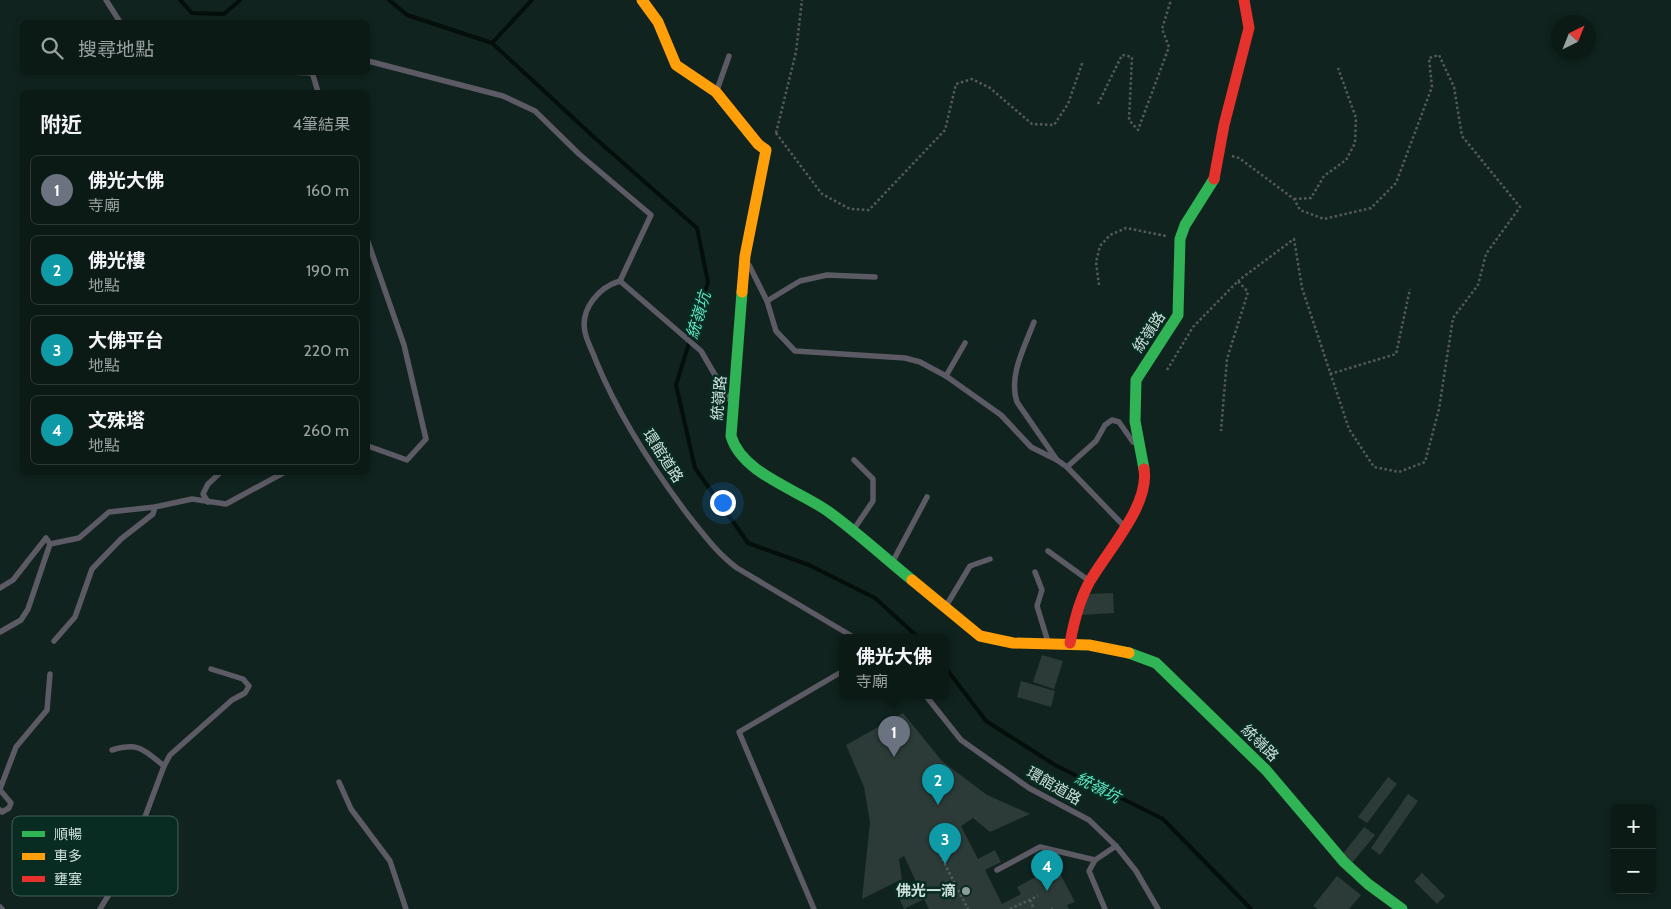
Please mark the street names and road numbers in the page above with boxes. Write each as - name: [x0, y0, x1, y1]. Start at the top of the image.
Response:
- street label: 統嶺路: [1129, 308, 1169, 356]
- street label: 統嶺路: [708, 375, 730, 421]
- street label: 環館道路: [639, 426, 687, 486]
- street label: 統嶺路: [1238, 721, 1282, 765]
- street label: 環館道路: [1024, 763, 1084, 809]

